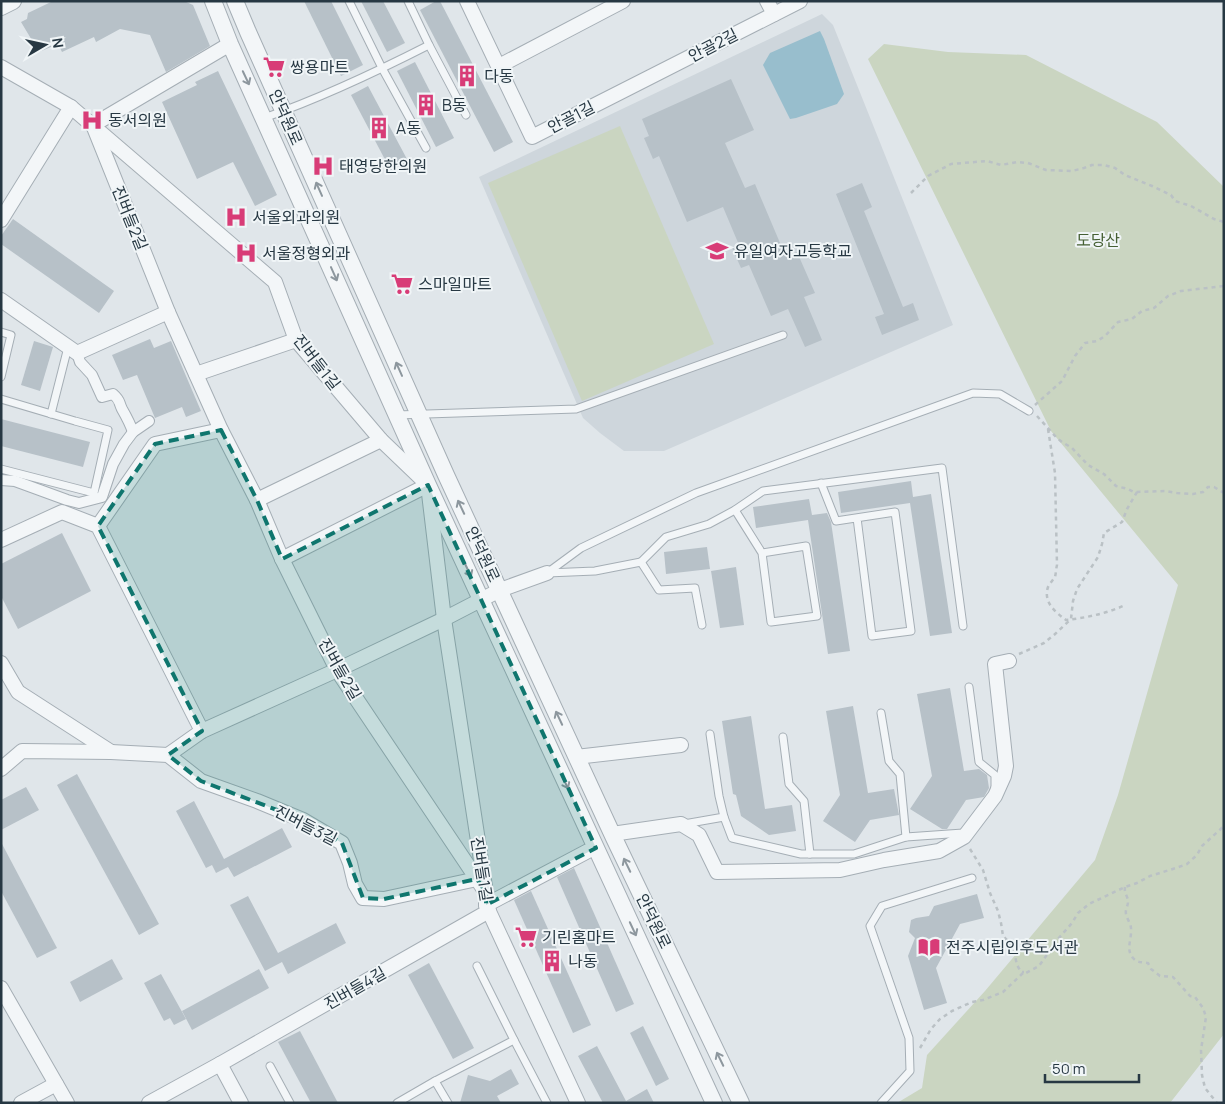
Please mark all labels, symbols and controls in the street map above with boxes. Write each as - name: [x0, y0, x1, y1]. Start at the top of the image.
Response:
- north arrow: [20, 20, 70, 70]
- street label: 안골2길: [684, 23, 742, 67]
- text: N: [48, 36, 69, 49]
- supermarket icon: 쌍용마트: [261, 54, 287, 80]
- place label: 쌍용마트: [290, 56, 349, 78]
- building icon: 다동: [454, 63, 480, 89]
- place label: 다동: [484, 65, 514, 87]
- one-way arrow: [241, 70, 251, 85]
- street label: 안덕원로: [264, 86, 308, 149]
- building icon: B동: [413, 92, 439, 118]
- place label: B동: [442, 94, 467, 116]
- street label: 안골1길: [544, 96, 598, 138]
- hospital icon: 동서의원: [79, 107, 105, 133]
- place label: 동서의원: [108, 109, 167, 131]
- building icon: A동: [366, 115, 392, 141]
- place label: A동: [396, 117, 421, 139]
- hospital icon: 태영당한의원: [310, 153, 336, 179]
- place label: 태영당한의원: [339, 155, 427, 177]
- street label: 진버들2길: [107, 182, 153, 254]
- one-way arrow: [313, 182, 323, 197]
- hospital icon: 서울외과의원: [223, 204, 249, 230]
- place label: 서울외과의원: [252, 206, 340, 228]
- park label: 도당산: [1076, 229, 1120, 251]
- school or university icon: 유일여자고등학교: [704, 238, 730, 264]
- hospital icon: 서울정형외과: [233, 240, 259, 266]
- place label: 유일여자고등학교: [734, 240, 852, 262]
- place label: 서울정형외과: [262, 242, 351, 264]
- one-way arrow: [329, 266, 339, 281]
- supermarket icon: 스마일마트: [389, 271, 415, 297]
- place label: 스마일마트: [418, 273, 492, 295]
- street label: 진버들1길: [288, 330, 346, 394]
- one-way arrow: [394, 362, 404, 377]
- one-way arrow: [456, 500, 465, 515]
- street label: 안덕원로: [461, 523, 506, 586]
- one-way arrow: [463, 562, 473, 577]
- street label: 진버들2길: [313, 634, 367, 704]
- one-way arrow: [553, 711, 563, 726]
- one-way arrow: [560, 774, 570, 789]
- street label: 진버들3길: [271, 800, 341, 850]
- street label: 진버들1길: [466, 835, 498, 903]
- one-way arrow: [622, 858, 631, 873]
- street label: 안덕원로: [631, 890, 677, 953]
- one-way arrow: [629, 921, 639, 936]
- supermarket icon: 기린홈마트: [513, 924, 539, 950]
- place label: 기린홈마트: [542, 926, 616, 948]
- library icon: 전주시립인후도서관: [916, 934, 942, 960]
- place label: 전주시립인후도서관: [946, 936, 1079, 958]
- building icon: 나동: [539, 948, 565, 974]
- place label: 나동: [568, 950, 598, 972]
- street label: 진버들4길: [320, 961, 390, 1015]
- one-way arrow: [715, 1052, 724, 1067]
- scale bar: [1045, 1052, 1139, 1084]
- text: 50 m: [1052, 1058, 1086, 1079]

